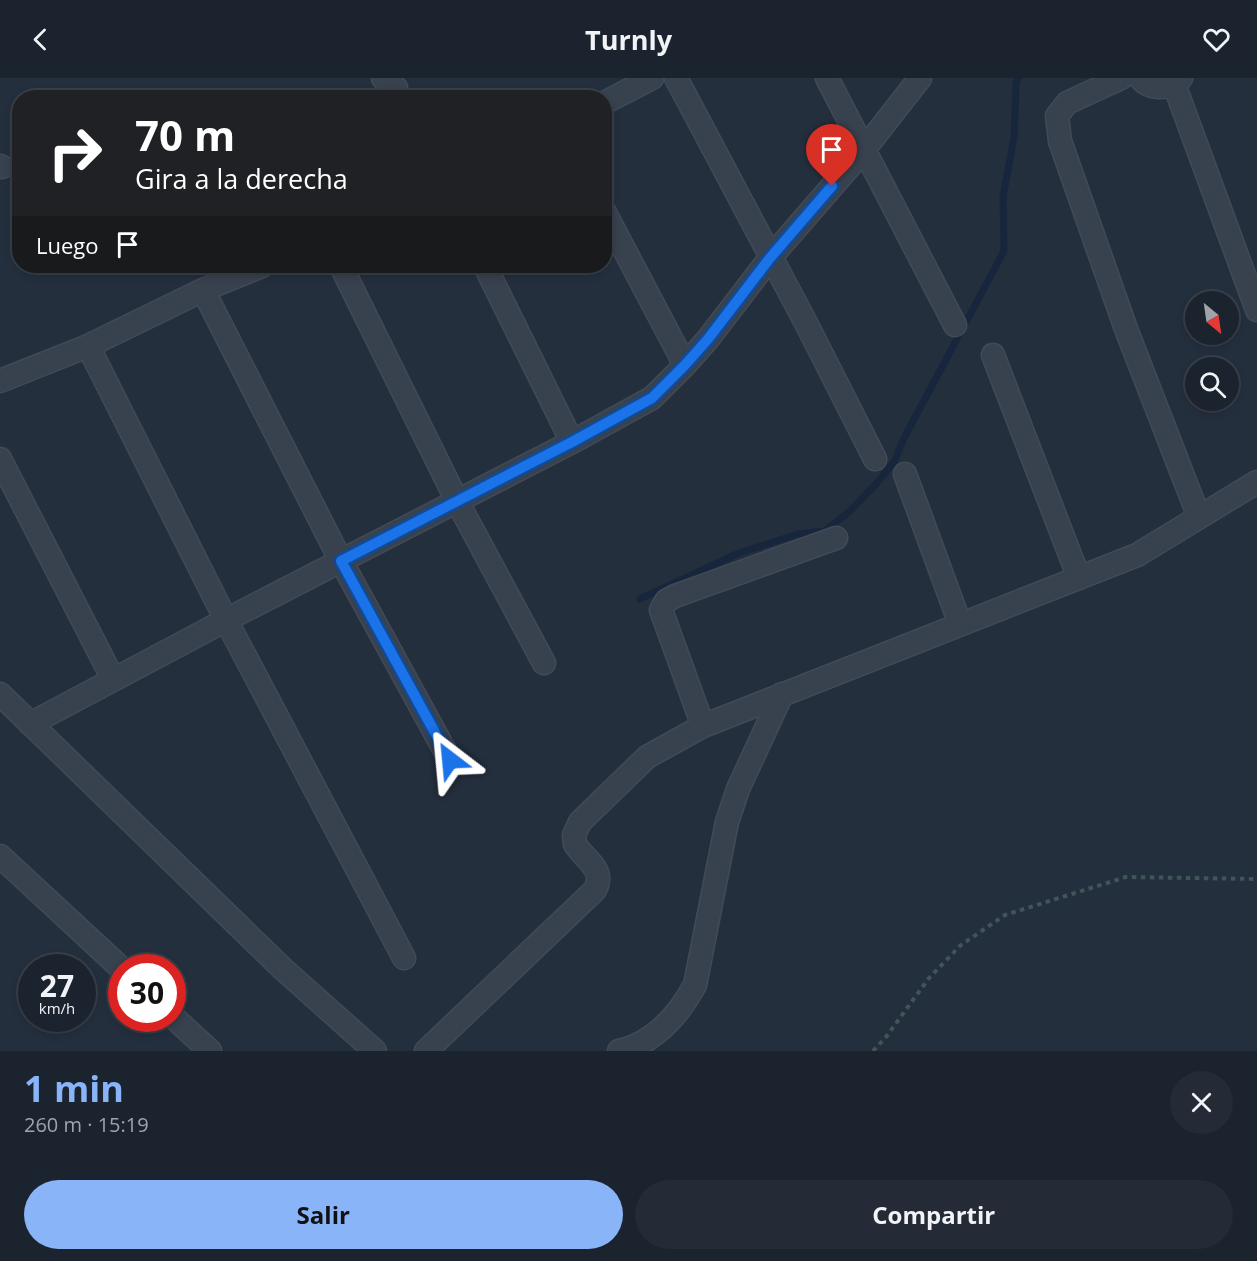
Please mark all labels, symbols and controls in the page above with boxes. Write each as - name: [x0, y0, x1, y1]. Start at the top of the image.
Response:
- text: Turnly: [585, 21, 672, 58]
- icon: back: [24, 23, 57, 56]
- icon: heart: [1200, 23, 1233, 56]
- text: 70 m: [135, 106, 235, 163]
- icon: right: [36, 114, 114, 192]
- pin: [806, 124, 857, 186]
- icon: arrive: [815, 133, 848, 166]
- text: Gira a la derecha: [135, 160, 348, 197]
- icon: arrive: [111, 228, 144, 261]
- text: Luego: [36, 230, 99, 260]
- north arrow: [1185, 291, 1239, 345]
- map controls: [1185, 291, 1239, 411]
- button: search: [1185, 357, 1239, 411]
- position arrow: [418, 728, 482, 792]
- speed limit sign: 30: [108, 954, 186, 1032]
- text: 27: [40, 965, 74, 1006]
- text: km/h: [39, 998, 75, 1018]
- text: 1 min: [24, 1064, 124, 1113]
- button: close: [1170, 1071, 1233, 1134]
- text: 260 m · 15:19: [24, 1111, 149, 1138]
- button: Salir: [24, 1180, 623, 1249]
- button: Compartir: [635, 1180, 1233, 1249]

